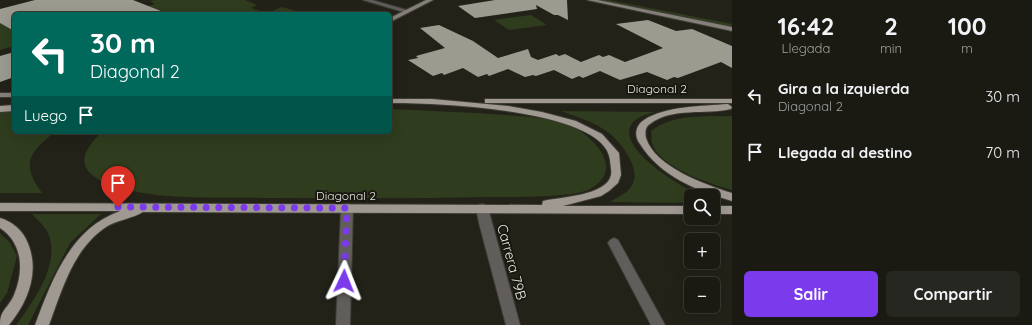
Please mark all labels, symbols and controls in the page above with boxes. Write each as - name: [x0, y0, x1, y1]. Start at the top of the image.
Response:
- text: 16:42: [778, 11, 834, 41]
- text: 2: [884, 11, 898, 41]
- text: 100: [948, 11, 986, 41]
- text: 30 m: [90, 25, 156, 60]
- icon: left: [24, 28, 76, 80]
- text: Llegada: [782, 40, 830, 56]
- text: min: [880, 40, 902, 56]
- text: m: [961, 40, 973, 56]
- text: Diagonal 2: [90, 60, 180, 83]
- text: Gira a la izquierda: [778, 79, 910, 98]
- street label: Diagonal 2: [627, 81, 687, 96]
- icon: left: [744, 85, 766, 107]
- text: 30 m: [985, 87, 1020, 106]
- text: Diagonal 2: [778, 98, 843, 114]
- icon: arrive: [75, 104, 97, 126]
- text: Luego: [24, 106, 67, 125]
- icon: arrive: [744, 141, 766, 163]
- text: Llegada al destino: [778, 143, 912, 162]
- text: 70 m: [986, 143, 1020, 162]
- pin: [101, 166, 135, 207]
- icon: arrive: [107, 172, 129, 194]
- street label: Diagonal 2: [316, 188, 376, 203]
- map controls: [684, 189, 720, 313]
- button: search: [684, 189, 720, 225]
- street label: Carrera 79B: [493, 222, 531, 302]
- button: +: [684, 233, 720, 269]
- position arrow: [323, 260, 365, 302]
- button: Salir: [744, 271, 878, 317]
- button: Compartir: [886, 271, 1020, 317]
- button: −: [684, 277, 720, 313]

